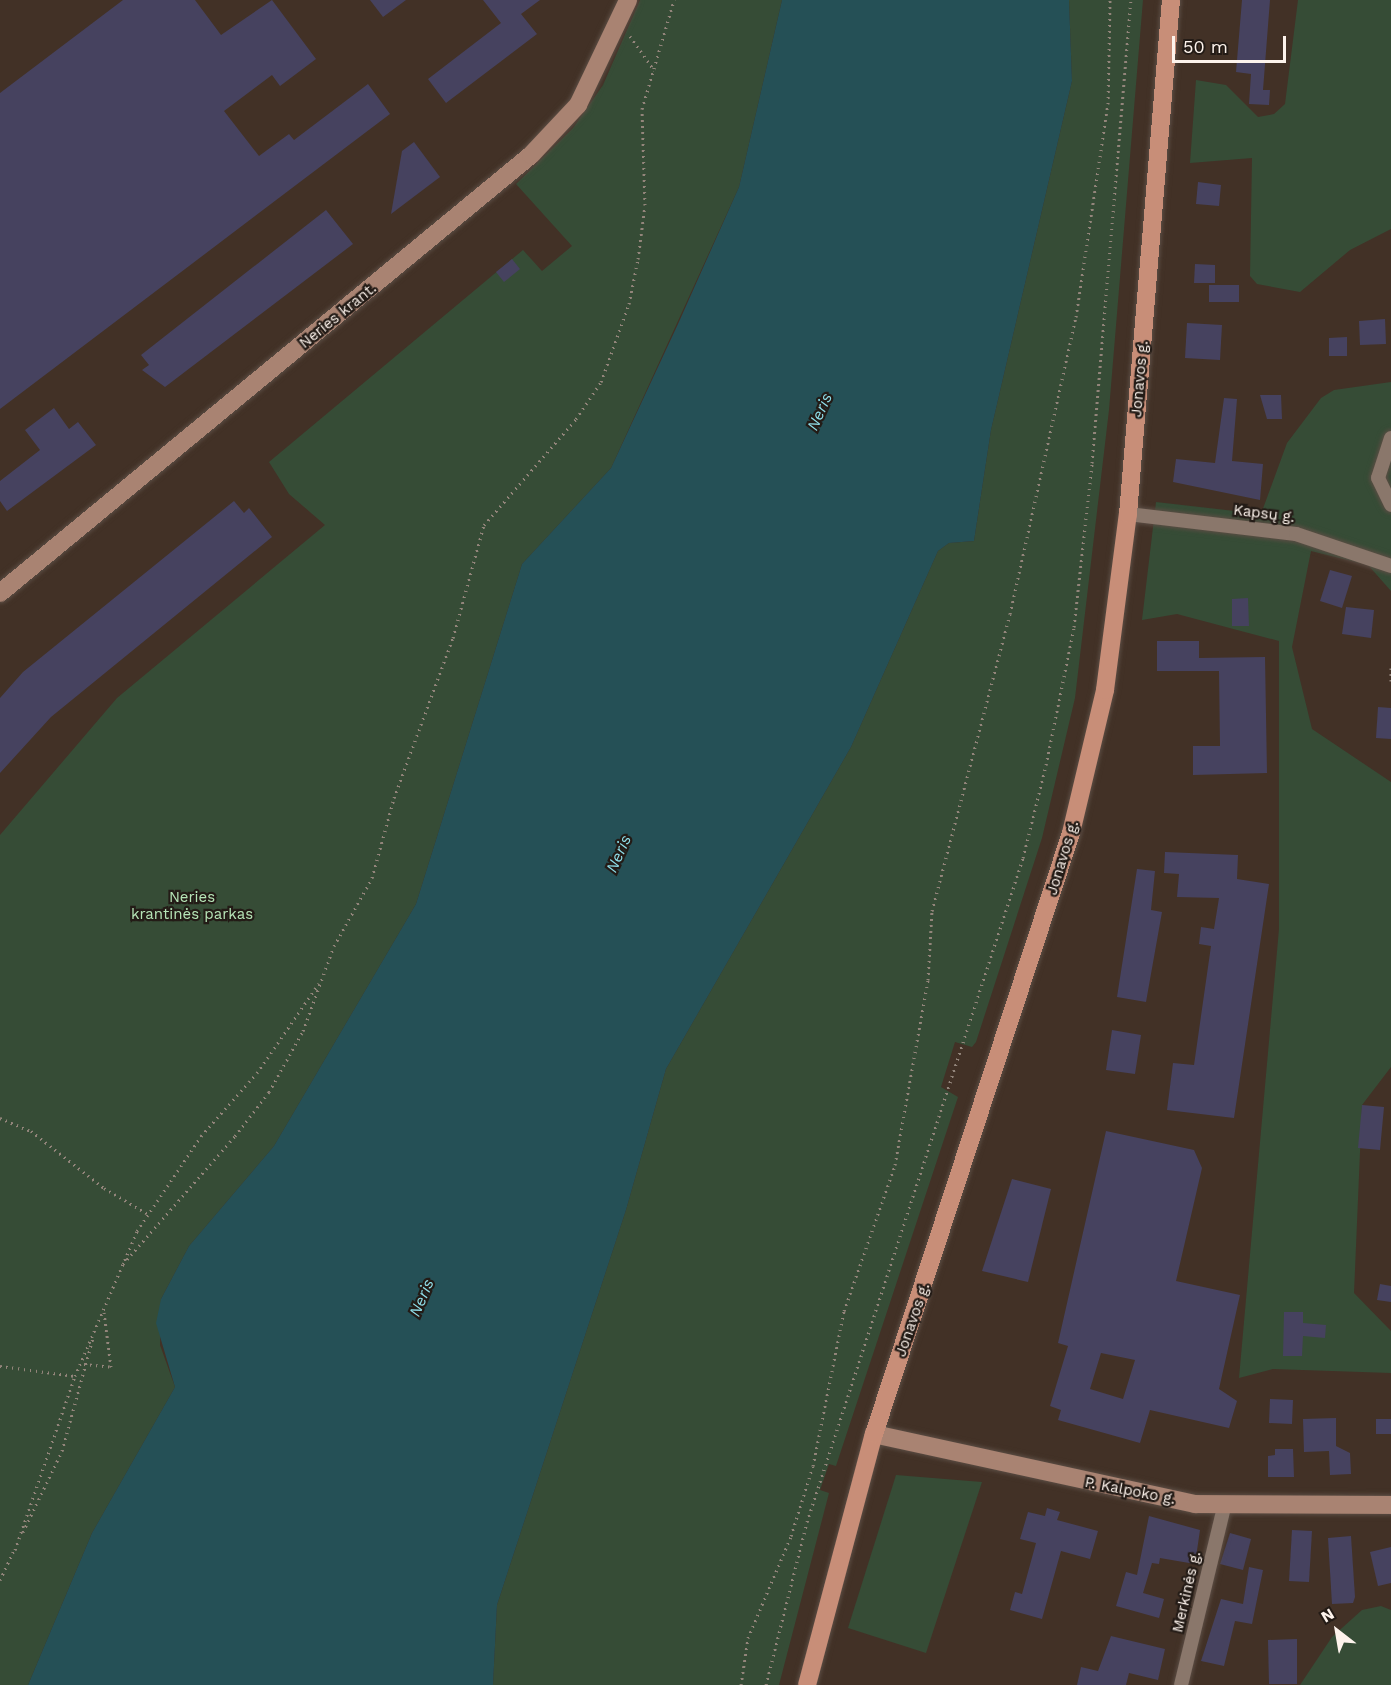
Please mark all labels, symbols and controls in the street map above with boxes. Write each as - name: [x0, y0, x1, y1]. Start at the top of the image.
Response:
- scale bar: [1175, 24, 1289, 62]
- text: 50 m: [1183, 36, 1228, 57]
- street label: Neries krant.: [296, 280, 380, 352]
- street label: Jonavos g.: [1128, 340, 1152, 418]
- water label: Neris: [803, 390, 837, 434]
- street label: Kapsų g.: [1232, 501, 1296, 527]
- street label: Jonavos g.: [1043, 819, 1083, 897]
- water label: Neris: [602, 832, 636, 876]
- park label: Neries krantinės parkas: [131, 888, 253, 923]
- water label: Neris: [406, 1276, 438, 1320]
- street label: Jonavos g.: [892, 1281, 934, 1359]
- street label: P. Kalpoko g.: [1083, 1473, 1177, 1509]
- street label: Merkinės g.: [1169, 1550, 1205, 1634]
- north arrow: [1307, 1601, 1367, 1661]
- text: N: [1317, 1604, 1337, 1626]

